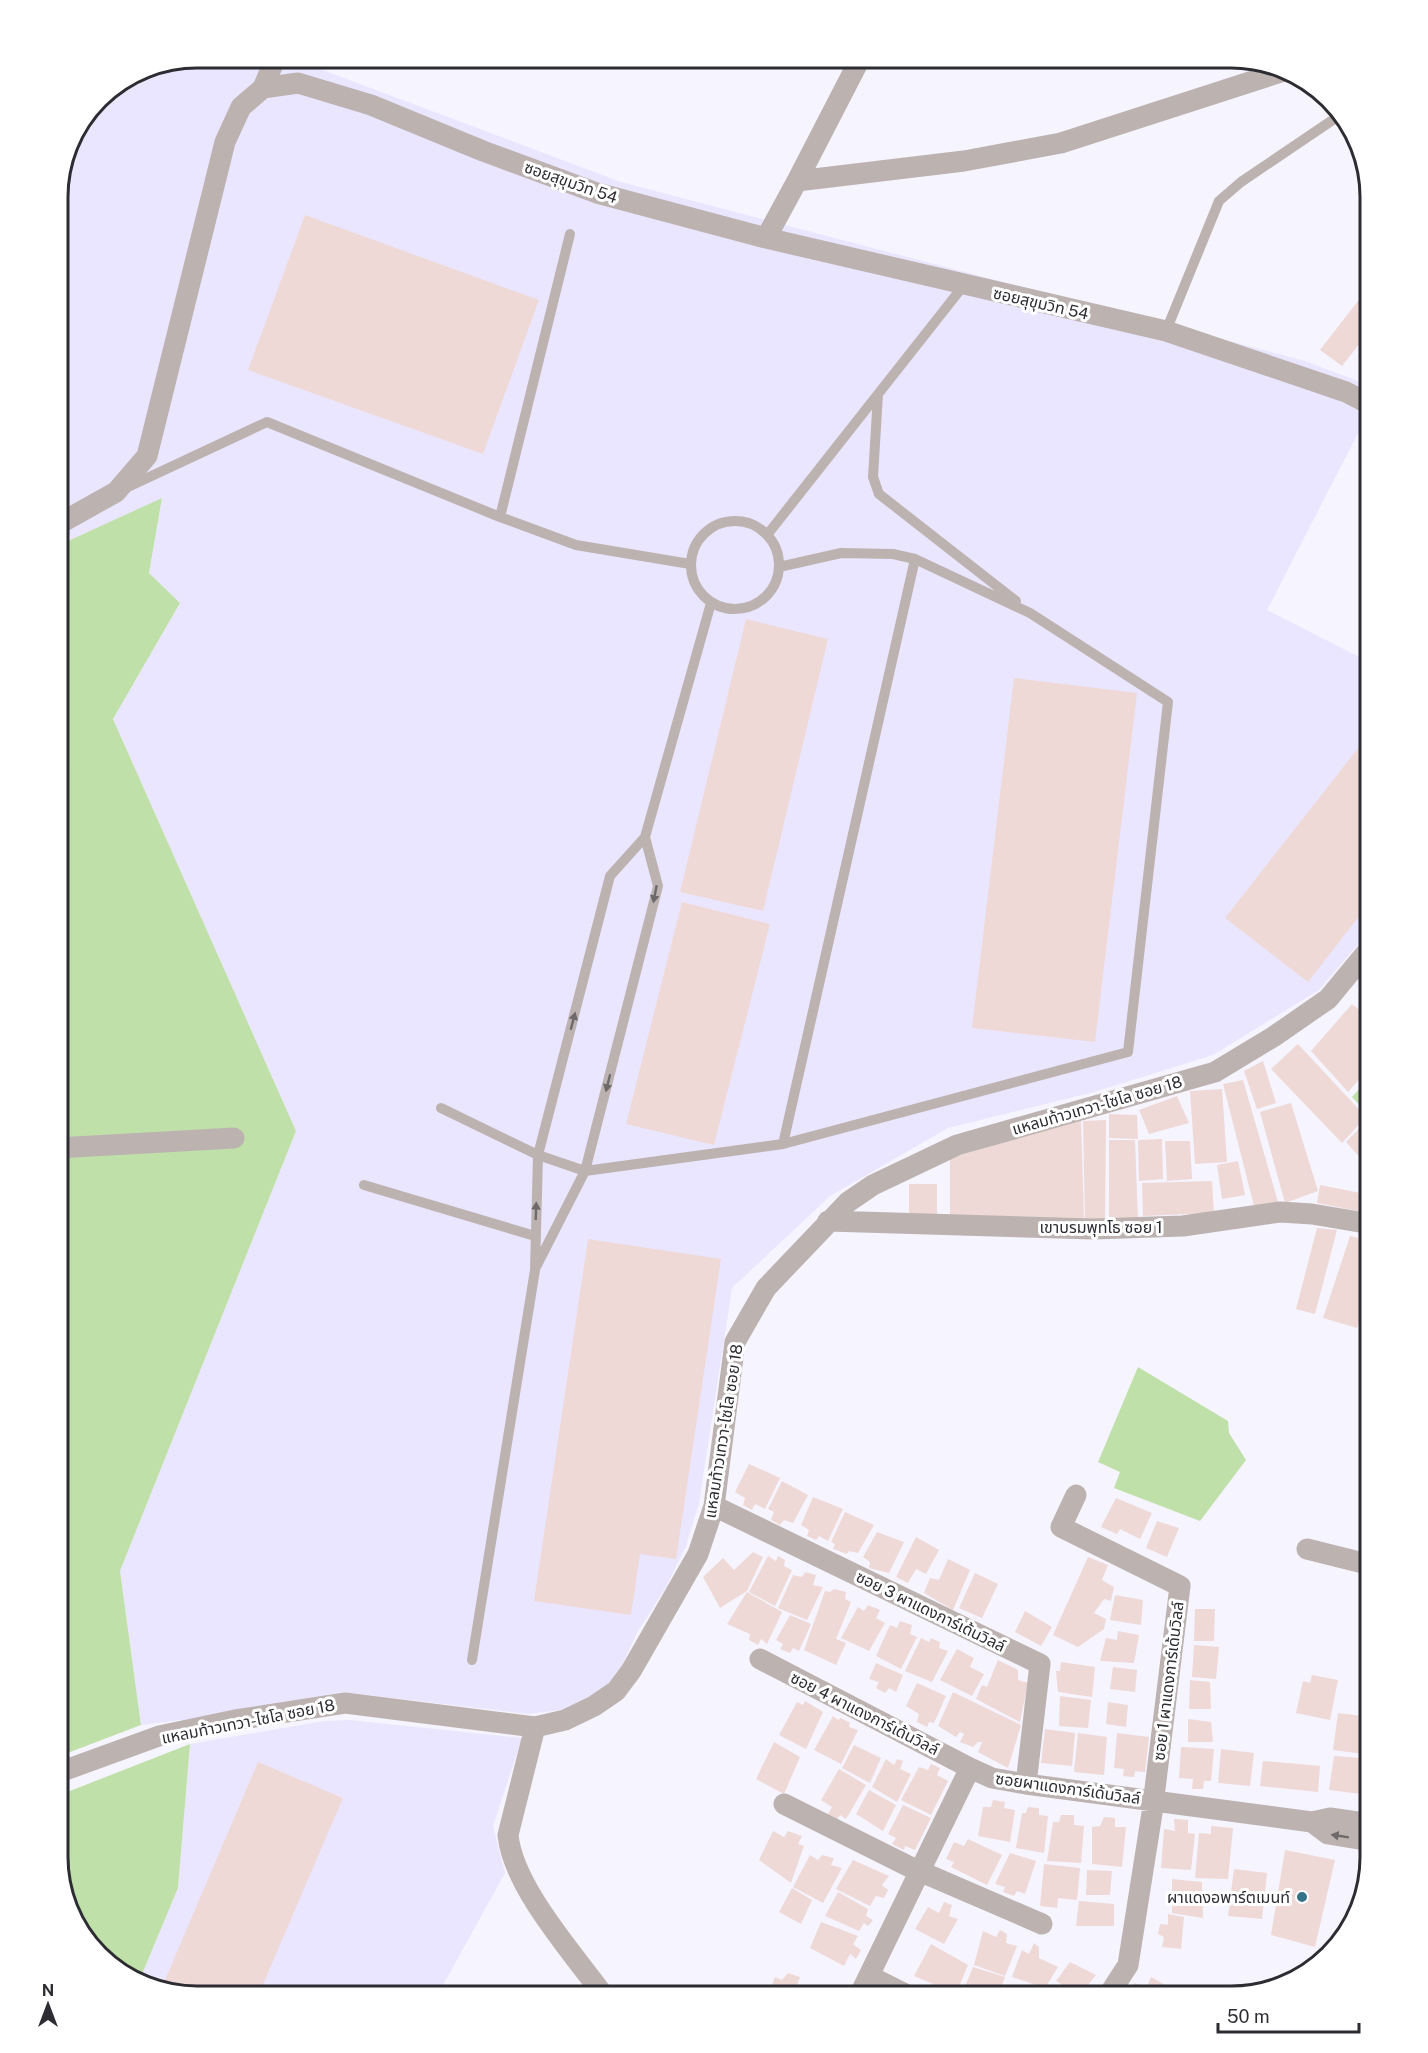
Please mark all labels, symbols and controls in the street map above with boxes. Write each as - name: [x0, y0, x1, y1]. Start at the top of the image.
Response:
- street label: ซอยสุขุมวิท 54: [522, 158, 620, 207]
- street label: ซอยสุขุมวิท 54: [991, 283, 1090, 324]
- one-way arrow: [650, 884, 659, 903]
- one-way arrow: [568, 1012, 578, 1030]
- street label: แหลมท้าวเทวา-ไซโล ซอย 18: [1010, 1072, 1184, 1139]
- one-way arrow: [602, 1073, 612, 1092]
- one-way arrow: [532, 1202, 541, 1221]
- street label: เขาบรมพุทโธ ซอย 1: [1039, 1218, 1163, 1237]
- street label: แหลมท้าวเทวา-ไซโล ซอย 18: [700, 1343, 747, 1520]
- street label: ซอย 3 ผาแดงการ์เด้นวิลล์: [853, 1567, 1009, 1656]
- street label: ซอย 1 ผาแดงการ์เด้นวิลล์: [1149, 1600, 1188, 1762]
- street label: ซอย 4 ผาแดงการ์เด้นวิลล์: [787, 1668, 942, 1759]
- street label: แหลมท้าวเทวา-ไซโล ซอย 18: [160, 1695, 336, 1748]
- street label: ซอยผาแดงการ์เด้นวิลล์: [994, 1769, 1142, 1808]
- one-way arrow: [1330, 1832, 1349, 1841]
- place label: ผาแดงอพาร์ตเมนท์: [1167, 1888, 1290, 1907]
- marker: ผาแดงอพาร์ตเมนท์: [1295, 1890, 1309, 1904]
- north arrow: [18, 1975, 78, 2035]
- text: N: [42, 1981, 54, 2000]
- scale bar: [1218, 1996, 1359, 2034]
- text: 50 m: [1227, 2006, 1270, 2027]

